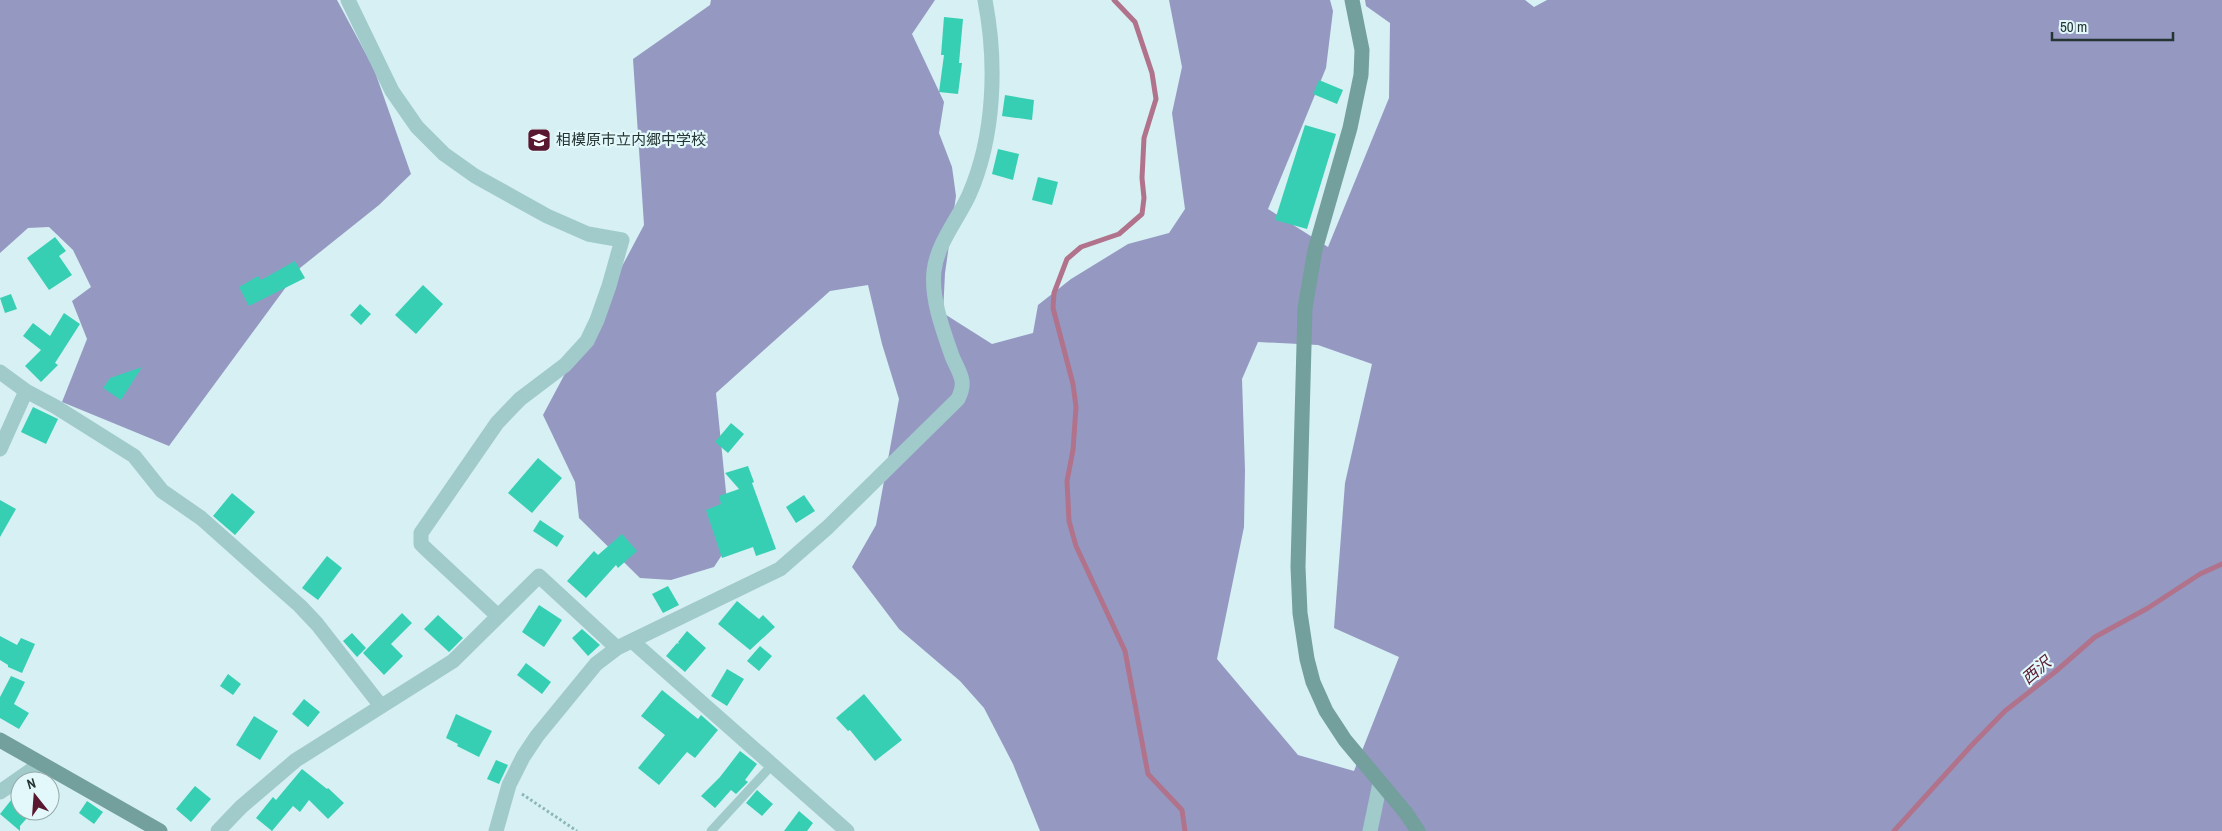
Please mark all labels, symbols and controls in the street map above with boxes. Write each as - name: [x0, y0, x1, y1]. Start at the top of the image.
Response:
- scale bar: [2052, 10, 2173, 42]
- text: 50 m: [2060, 16, 2087, 37]
- school or university icon: 相模原市立内郷中学校: [526, 127, 552, 153]
- place label: 相模原市立内郷中学校: [556, 129, 706, 150]
- water label: 西沢: [2017, 650, 2057, 689]
- north arrow: [10, 771, 60, 821]
- text: N: [25, 774, 38, 793]

